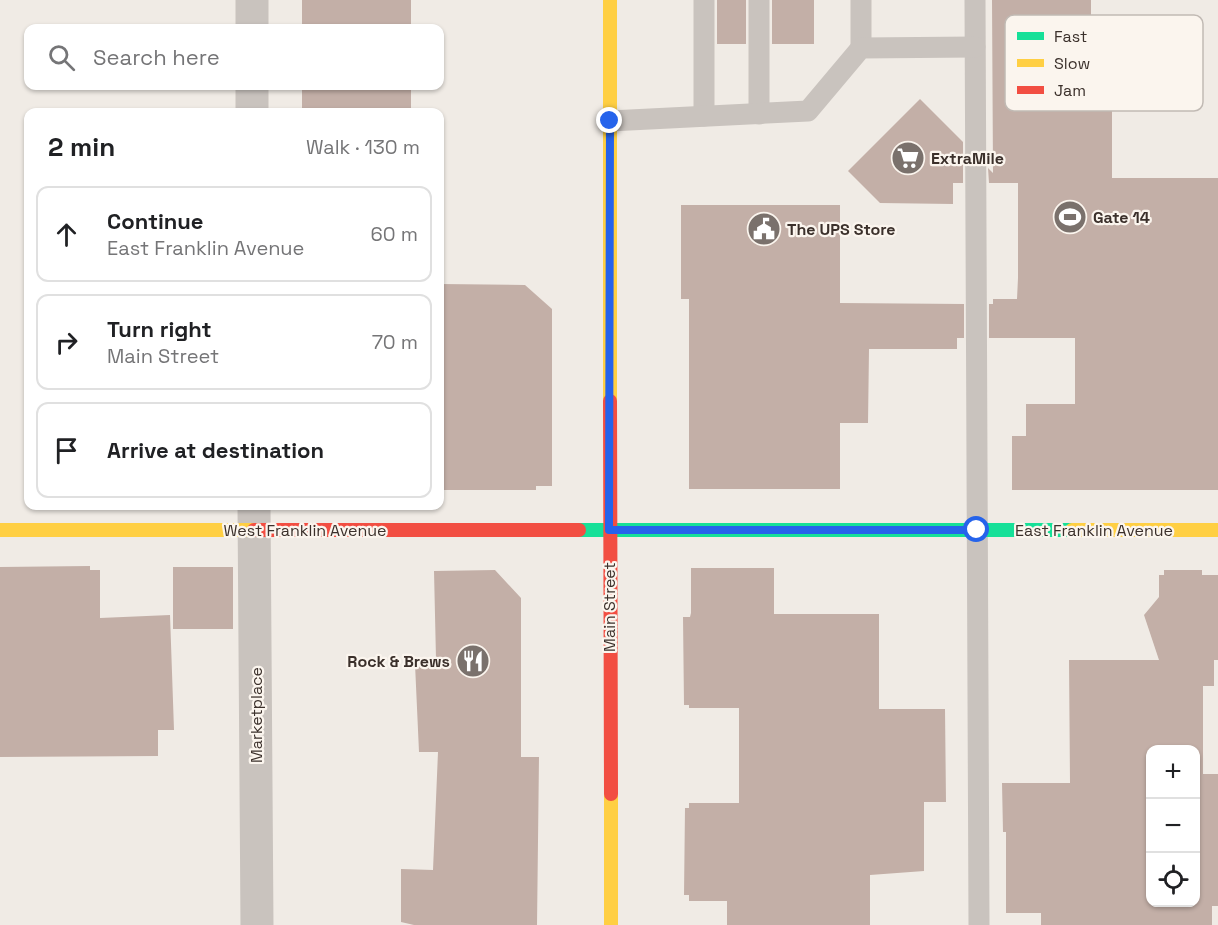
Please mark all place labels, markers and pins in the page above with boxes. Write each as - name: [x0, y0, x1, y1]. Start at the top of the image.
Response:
- supermarket icon: ExtraMile: [890, 140, 926, 176]
- place label: ExtraMile: [931, 148, 1004, 169]
- sports icon: Gate 14: [1052, 199, 1088, 235]
- place label: Gate 14: [1093, 207, 1150, 228]
- public building icon: The UPS Store: [746, 211, 782, 247]
- place label: The UPS Store: [787, 219, 896, 240]
- restaurant icon: Rock & Brews: [455, 643, 491, 679]
- place label: Rock & Brews: [347, 651, 450, 672]

